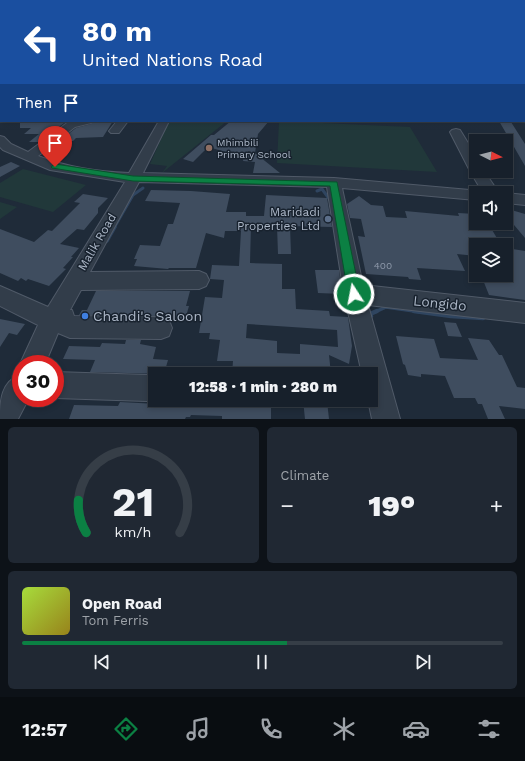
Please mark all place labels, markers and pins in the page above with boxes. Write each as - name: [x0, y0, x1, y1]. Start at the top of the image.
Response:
- pin: [38, 126, 72, 167]
- place label: Mhimbili Primary School: [217, 137, 291, 160]
- marker: Mhimbili Primary School: [204, 143, 214, 153]
- place label: Maridadi Properties Ltd: [237, 205, 320, 233]
- marker: Maridadi Properties Ltd: [323, 214, 333, 224]
- place label: Chandi's Saloon: [93, 308, 202, 324]
- marker: Chandi's Saloon: [80, 311, 90, 321]

